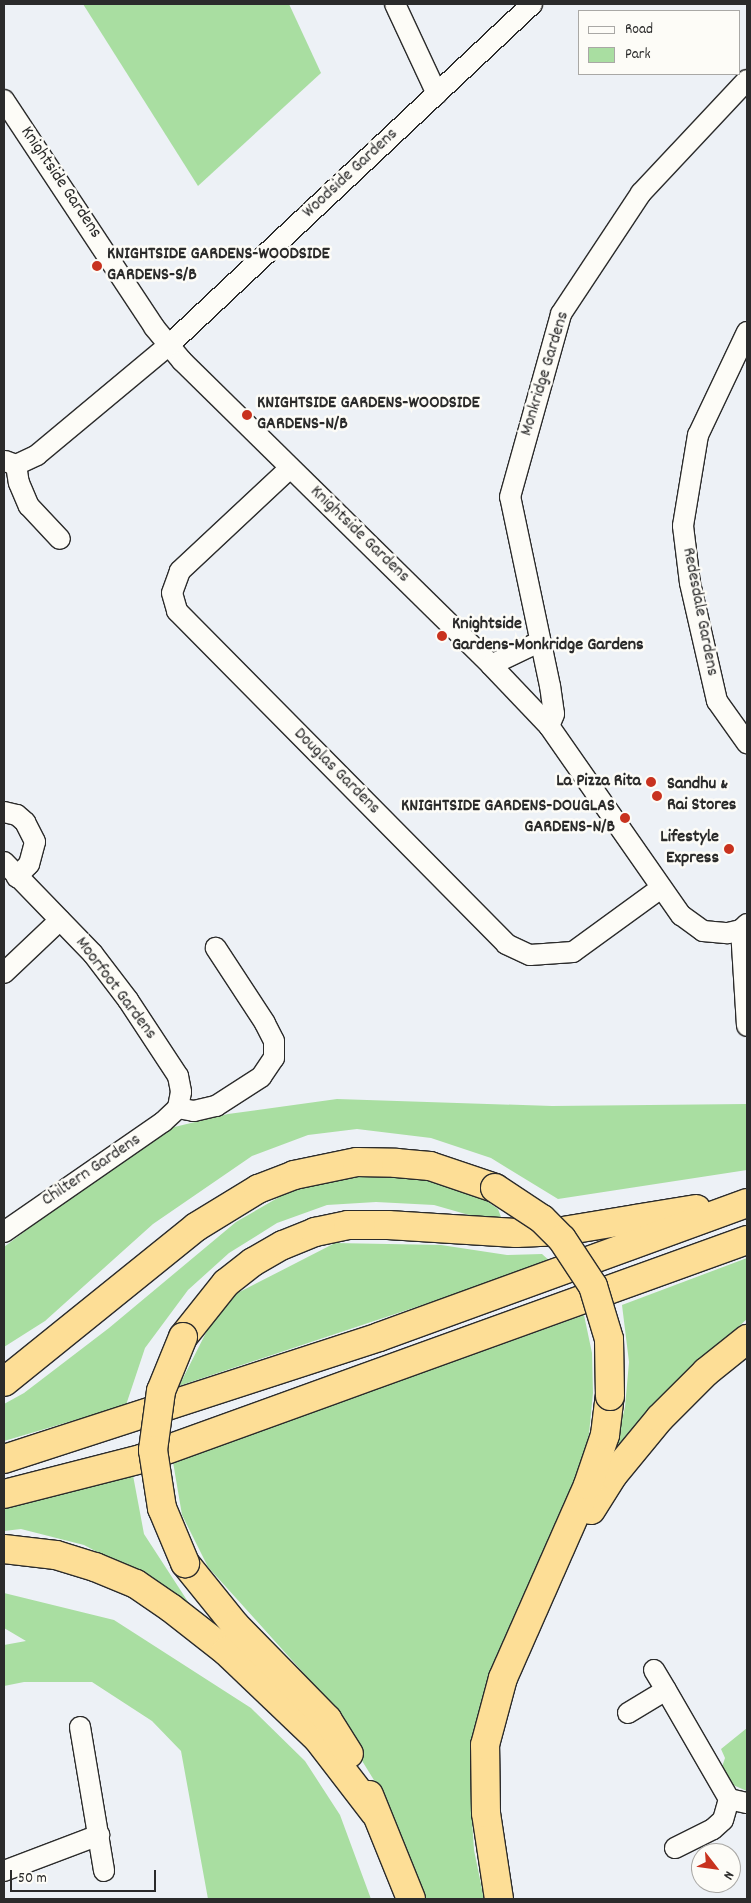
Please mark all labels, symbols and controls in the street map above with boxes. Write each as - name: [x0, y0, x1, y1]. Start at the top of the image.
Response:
- legend: [578, 10, 741, 75]
- text: Road: [625, 19, 653, 41]
- text: Park: [625, 44, 651, 66]
- street label: Knightside Gardens: [15, 123, 105, 243]
- street label: Woodside Gardens: [299, 124, 403, 224]
- place label: KNIGHTSIDE GARDENS-WOODSIDE GARDENS-S/B: [107, 245, 330, 288]
- marker: KNIGHTSIDE GARDENS-WOODSIDE GARDENS-S/B: [91, 260, 103, 272]
- street label: Monkridge Gardens: [517, 309, 575, 439]
- place label: KNIGHTSIDE GARDENS-WOODSIDE GARDENS-N/B: [257, 394, 480, 436]
- marker: KNIGHTSIDE GARDENS-WOODSIDE GARDENS-N/B: [241, 409, 253, 421]
- street label: Knightside Gardens: [305, 482, 413, 588]
- street label: Redesdale Gardens: [676, 546, 722, 678]
- place label: Knightside Gardens-Monkridge Gardens: [452, 615, 644, 658]
- marker: Knightside Gardens-Monkridge Gardens: [436, 630, 448, 642]
- street label: Douglas Gardens: [288, 724, 384, 820]
- place label: La Pizza Rita: [556, 771, 641, 793]
- place label: Sandhu & Rai Stores: [667, 775, 736, 818]
- marker: La Pizza Rita: [645, 776, 657, 788]
- marker: Sandhu & Rai Stores: [651, 790, 663, 802]
- place label: KNIGHTSIDE GARDENS-DOUGLAS GARDENS-N/B: [401, 797, 615, 840]
- marker: KNIGHTSIDE GARDENS-DOUGLAS GARDENS-N/B: [619, 812, 631, 824]
- place label: Lifestyle Express: [660, 828, 719, 871]
- marker: Lifestyle Express: [723, 843, 735, 855]
- street label: Moorfoot Gardens: [69, 933, 161, 1045]
- street label: Chiltern Gardens: [38, 1130, 146, 1212]
- north arrow: [691, 1843, 741, 1893]
- scale bar: [12, 1860, 159, 1892]
- text: N: [718, 1867, 739, 1883]
- text: 50 m: [18, 1868, 47, 1890]

